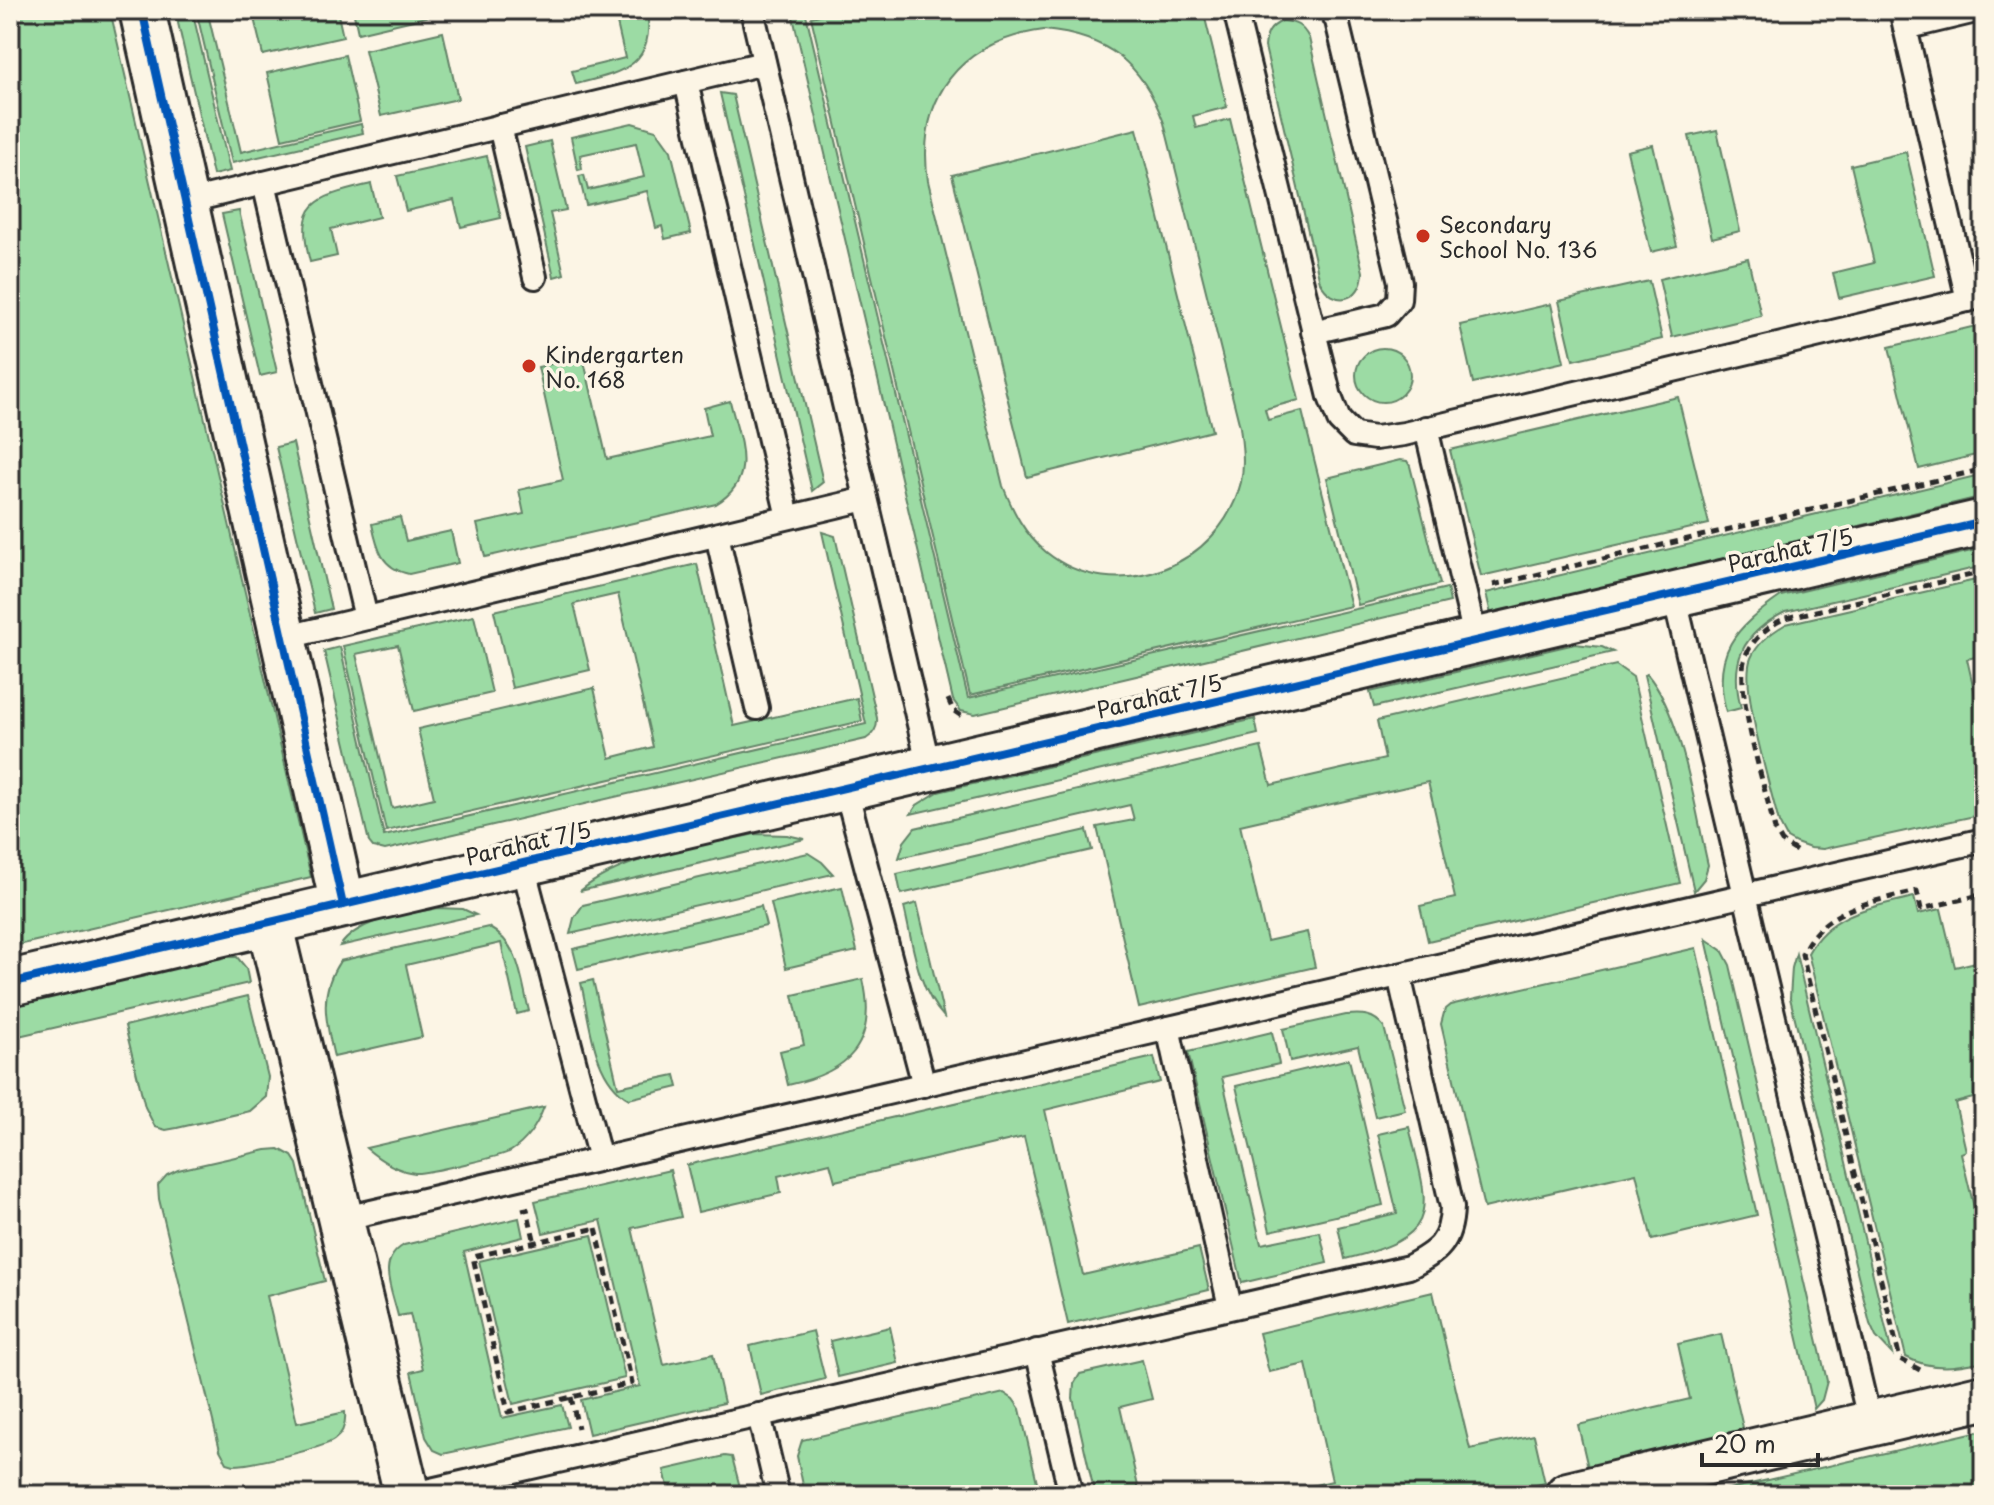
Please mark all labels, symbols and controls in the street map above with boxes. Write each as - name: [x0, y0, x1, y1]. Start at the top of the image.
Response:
- place label: Secondary School No. 136: [1439, 207, 1597, 265]
- marker: Secondary School No. 136: [1414, 227, 1432, 245]
- place label: Kindergarten No. 168: [545, 337, 684, 395]
- marker: Kindergarten No. 168: [520, 357, 538, 375]
- street label: Parahat 7/5: [1724, 519, 1856, 579]
- street label: Parahat 7/5: [1093, 665, 1225, 725]
- street label: Parahat 7/5: [462, 812, 594, 872]
- scale bar: [1702, 1417, 1818, 1467]
- text: 20 m: [1714, 1425, 1776, 1461]

